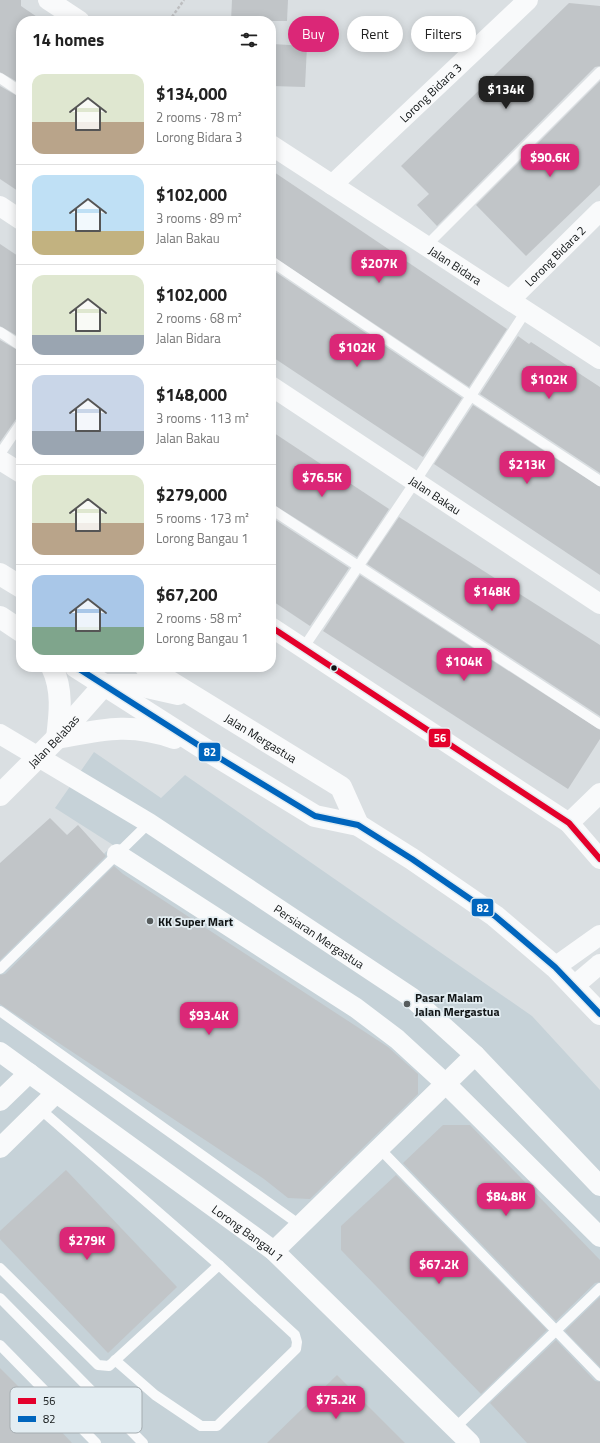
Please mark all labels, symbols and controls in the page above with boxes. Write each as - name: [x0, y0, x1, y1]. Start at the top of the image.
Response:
- chip: Buy: [288, 16, 339, 52]
- chip: Rent: [347, 16, 403, 52]
- chip: Filters: [411, 16, 476, 52]
- text: 14 homes: [32, 27, 104, 53]
- icon: filters: [238, 29, 260, 51]
- street label: Lorong Bidara 3: [395, 58, 466, 127]
- pin: $134K: [478, 76, 534, 110]
- text: $134K: [488, 79, 524, 99]
- text: $134,000: [156, 81, 227, 107]
- icon: home: [64, 90, 112, 138]
- text: 2 rooms · 78 m²: [156, 107, 242, 127]
- text: Lorong Bidara 3: [156, 127, 242, 147]
- pin: $90.6K: [517, 144, 583, 178]
- text: $90.6K: [530, 147, 570, 167]
- text: $102,000: [156, 182, 227, 208]
- icon: home: [64, 191, 112, 239]
- text: 3 rooms · 89 m²: [156, 208, 242, 228]
- street label: Lorong Bidara 2: [520, 221, 590, 290]
- text: Jalan Bakau: [156, 228, 220, 248]
- street label: Jalan Bidara: [425, 241, 486, 289]
- pin: $207K: [351, 250, 407, 284]
- text: $207K: [361, 253, 397, 273]
- text: $102,000: [156, 282, 227, 308]
- icon: home: [64, 291, 112, 339]
- text: 2 rooms · 68 m²: [156, 308, 242, 328]
- text: Jalan Bidara: [156, 328, 221, 348]
- pin: $102K: [329, 334, 385, 368]
- text: $102K: [339, 337, 375, 357]
- pin: $102K: [521, 366, 577, 400]
- text: $102K: [531, 369, 567, 389]
- text: $148,000: [156, 382, 227, 408]
- icon: home: [64, 391, 112, 439]
- text: 3 rooms · 113 m²: [156, 408, 249, 428]
- text: Jalan Bakau: [156, 428, 220, 448]
- pin: $213K: [499, 451, 555, 485]
- text: $213K: [509, 454, 545, 474]
- pin: $76.5K: [289, 464, 355, 498]
- text: $76.5K: [302, 467, 342, 487]
- street label: Jalan Bakau: [405, 471, 465, 519]
- text: $279,000: [156, 482, 227, 508]
- icon: home: [64, 491, 112, 539]
- text: 5 rooms · 173 m²: [156, 508, 249, 528]
- text: Lorong Bangau 1: [156, 528, 249, 548]
- pin: $148K: [464, 578, 520, 612]
- text: $148K: [474, 581, 510, 601]
- text: $67,200: [156, 582, 218, 608]
- icon: home: [64, 591, 112, 639]
- text: 2 rooms · 58 m²: [156, 608, 242, 628]
- text: Lorong Bangau 1: [156, 628, 249, 648]
- pin: $104K: [436, 648, 492, 682]
- text: $104K: [446, 651, 482, 671]
- unlabelled marker: [329, 663, 339, 673]
- street label: Jalan Mergastua: [221, 708, 301, 767]
- street label: Jalan Belabas: [23, 710, 84, 772]
- line badge: 56: [428, 728, 451, 748]
- text: 56: [434, 730, 446, 746]
- line badge: 82: [198, 742, 221, 762]
- text: 82: [204, 744, 216, 760]
- line badge: 82: [471, 898, 494, 917]
- street label: Persiaran Mergastua: [270, 899, 368, 973]
- text: 82: [477, 900, 489, 916]
- place label: KK Super Mart: [158, 912, 234, 931]
- marker: KK Super Mart: [145, 916, 155, 926]
- place label: Pasar Malam Jalan Mergastua: [415, 988, 500, 1021]
- marker: Pasar Malam Jalan Mergastua: [402, 999, 412, 1009]
- pin: $93.4K: [176, 1002, 242, 1036]
- text: $93.4K: [189, 1005, 229, 1025]
- pin: $84.8K: [473, 1183, 539, 1217]
- text: $84.8K: [486, 1186, 526, 1206]
- street label: Lorong Bangau 1: [208, 1200, 289, 1266]
- pin: $279K: [59, 1227, 115, 1261]
- text: $279K: [69, 1230, 105, 1250]
- pin: $67.2K: [406, 1251, 472, 1285]
- text: $67.2K: [419, 1254, 459, 1274]
- pin: $75.2K: [303, 1386, 369, 1420]
- legend: [10, 1387, 142, 1433]
- text: $75.2K: [316, 1389, 356, 1409]
- text: 56: [43, 1393, 55, 1409]
- text: 82: [43, 1411, 55, 1427]

